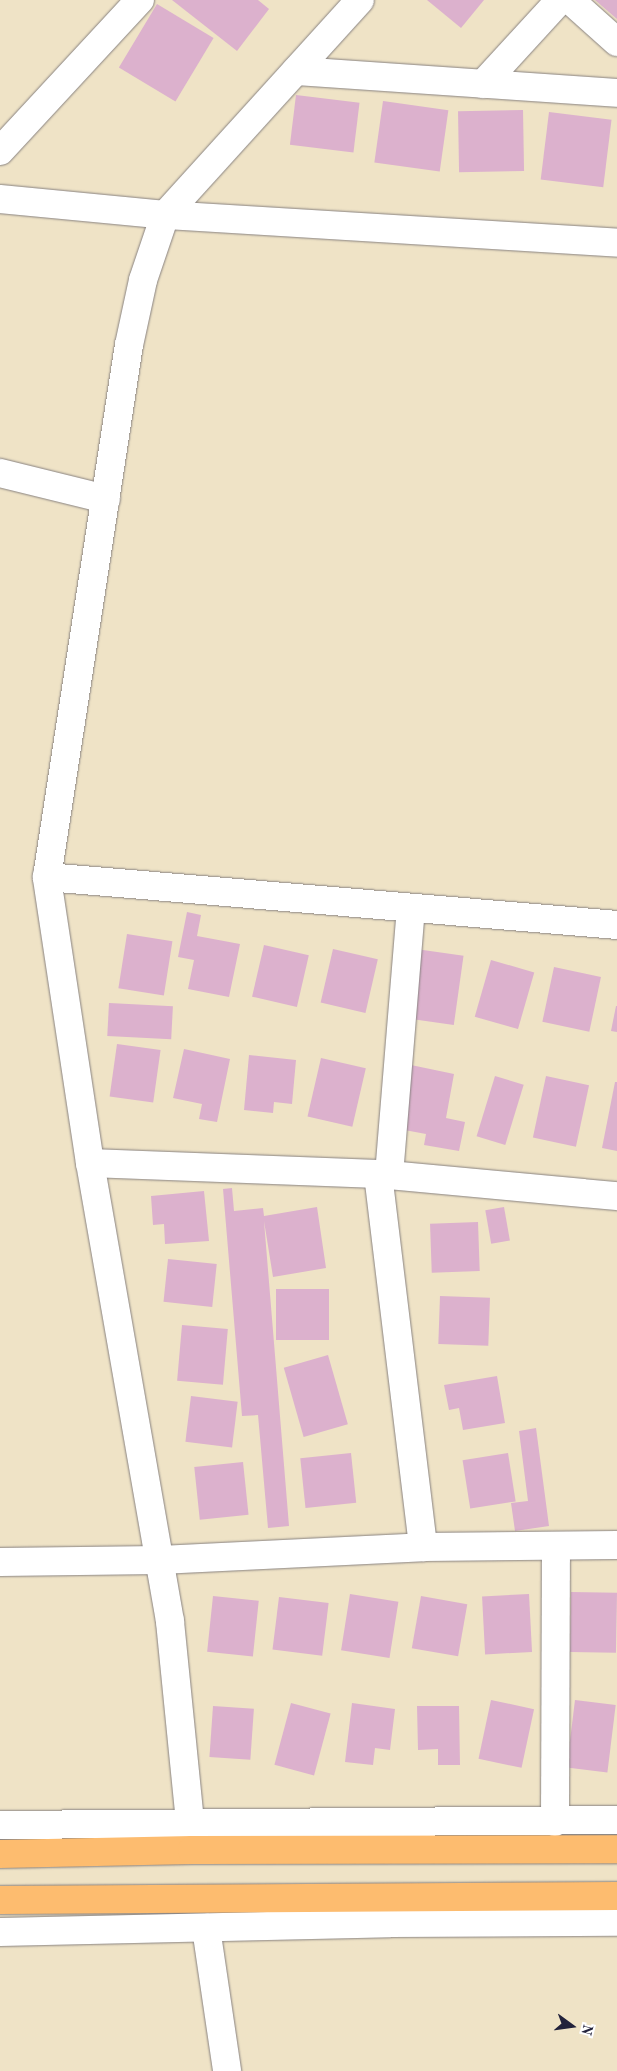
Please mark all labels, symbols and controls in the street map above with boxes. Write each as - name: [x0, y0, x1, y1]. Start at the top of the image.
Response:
- north arrow: [547, 2001, 597, 2051]
- text: N: [578, 2023, 595, 2037]

